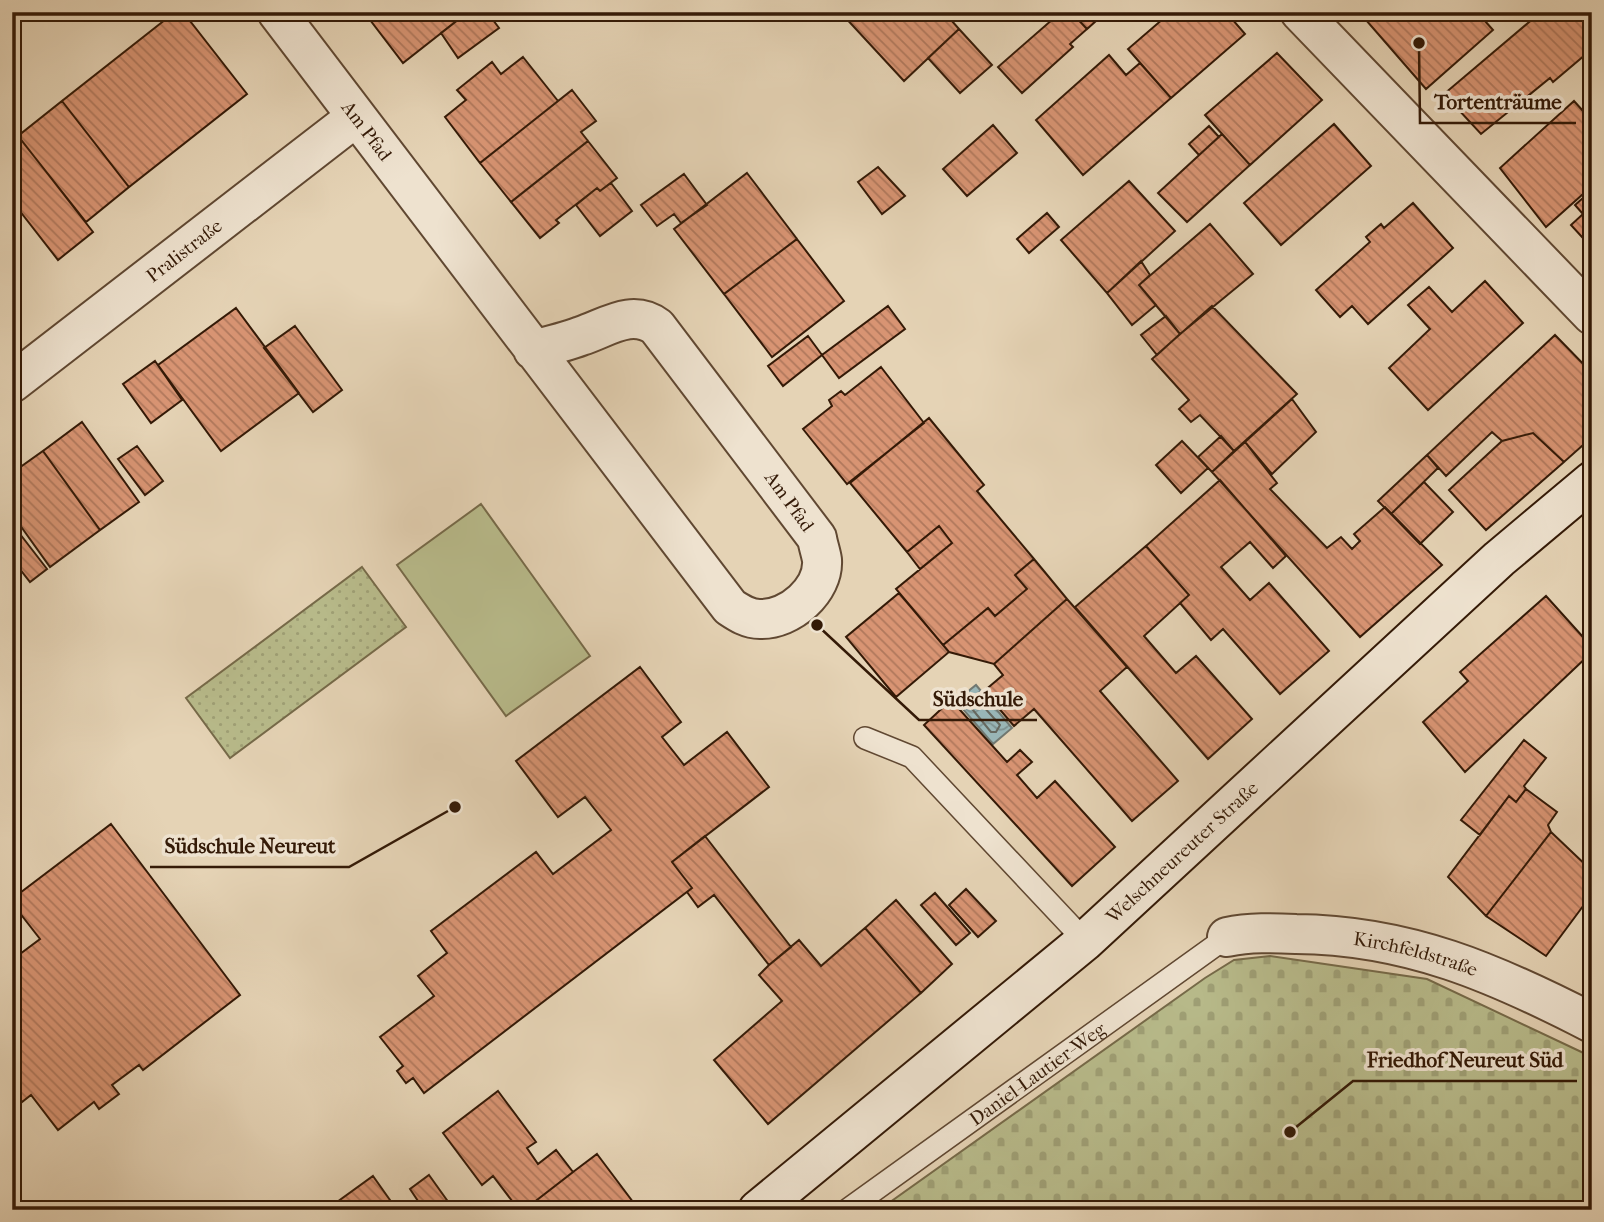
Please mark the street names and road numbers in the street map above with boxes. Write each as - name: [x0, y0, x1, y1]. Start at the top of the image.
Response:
- street label: Am Pfad: [336, 96, 397, 166]
- street label: Pralistraße: [142, 215, 227, 287]
- street label: Am Pfad: [759, 466, 819, 537]
- street label: Welschneureuter Straße: [1101, 777, 1263, 929]
- street label: Kirchfeldstraße: [1352, 928, 1481, 981]
- street label: Daniel-Lautier-Weg: [965, 1018, 1110, 1130]

